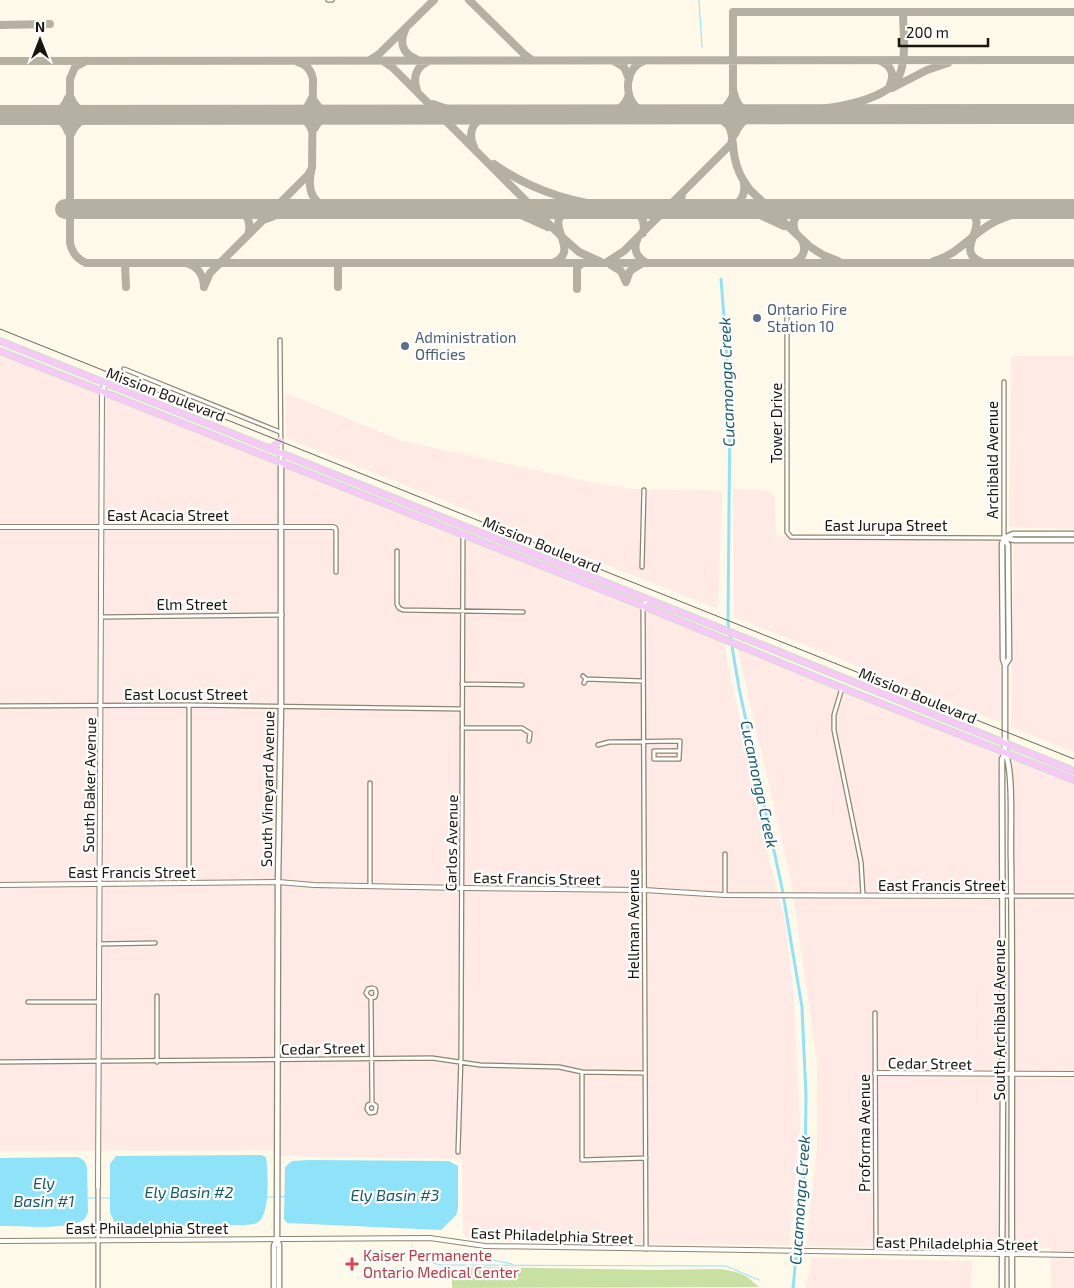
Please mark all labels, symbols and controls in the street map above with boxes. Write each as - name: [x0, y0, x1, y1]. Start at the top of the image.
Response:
- north arrow: [15, 15, 65, 65]
- scale bar: [899, 15, 988, 47]
- text: N: [35, 18, 45, 35]
- text: 200 m: [906, 23, 949, 41]
- place label: Ontario Fire Station 10: [767, 300, 847, 335]
- marker: Ontario Fire Station 10: [751, 312, 763, 324]
- water label: Cucamonga Creek: [714, 317, 738, 447]
- place label: Administration Officies: [415, 328, 516, 363]
- marker: Administration Officies: [399, 340, 411, 352]
- street label: Mission Boulevard: [104, 363, 228, 425]
- street label: Tower Drive: [767, 383, 785, 463]
- street label: Archibald Avenue: [983, 401, 1001, 519]
- street label: East Acacia Street: [107, 506, 229, 524]
- street label: Mission Boulevard: [480, 512, 604, 576]
- street label: East Jurupa Street: [824, 516, 948, 534]
- street label: Elm Street: [156, 595, 228, 613]
- street label: Mission Boulevard: [856, 663, 980, 727]
- street label: East Locust Street: [124, 685, 248, 703]
- street label: South Vineyard Avenue: [257, 711, 277, 867]
- street label: South Baker Avenue: [79, 717, 99, 853]
- water label: Cucamonga Creek: [737, 718, 783, 850]
- street label: Carlos Avenue: [441, 795, 461, 891]
- street label: East Francis Street: [68, 863, 196, 881]
- street label: East Francis Street: [473, 868, 601, 888]
- street label: Hellman Avenue: [624, 869, 642, 979]
- street label: East Francis Street: [878, 876, 1006, 894]
- street label: South Archibald Avenue: [990, 940, 1008, 1100]
- street label: Cedar Street: [281, 1038, 366, 1058]
- street label: Cedar Street: [888, 1053, 973, 1073]
- street label: Proforma Avenue: [855, 1074, 873, 1192]
- water label: Cucamonga Creek: [785, 1135, 813, 1265]
- water label: Ely Basin #1: [13, 1173, 75, 1210]
- water label: Ely Basin #2: [145, 1182, 234, 1202]
- water label: Ely Basin #3: [351, 1185, 440, 1205]
- street label: East Philadelphia Street: [66, 1219, 229, 1237]
- street label: East Philadelphia Street: [470, 1223, 634, 1247]
- street label: East Philadelphia Street: [875, 1233, 1039, 1253]
- place label: Kaiser Permanente Ontario Medical Center: [363, 1246, 519, 1281]
- marker: Kaiser Permanente Ontario Medical Center: [345, 1257, 359, 1271]

